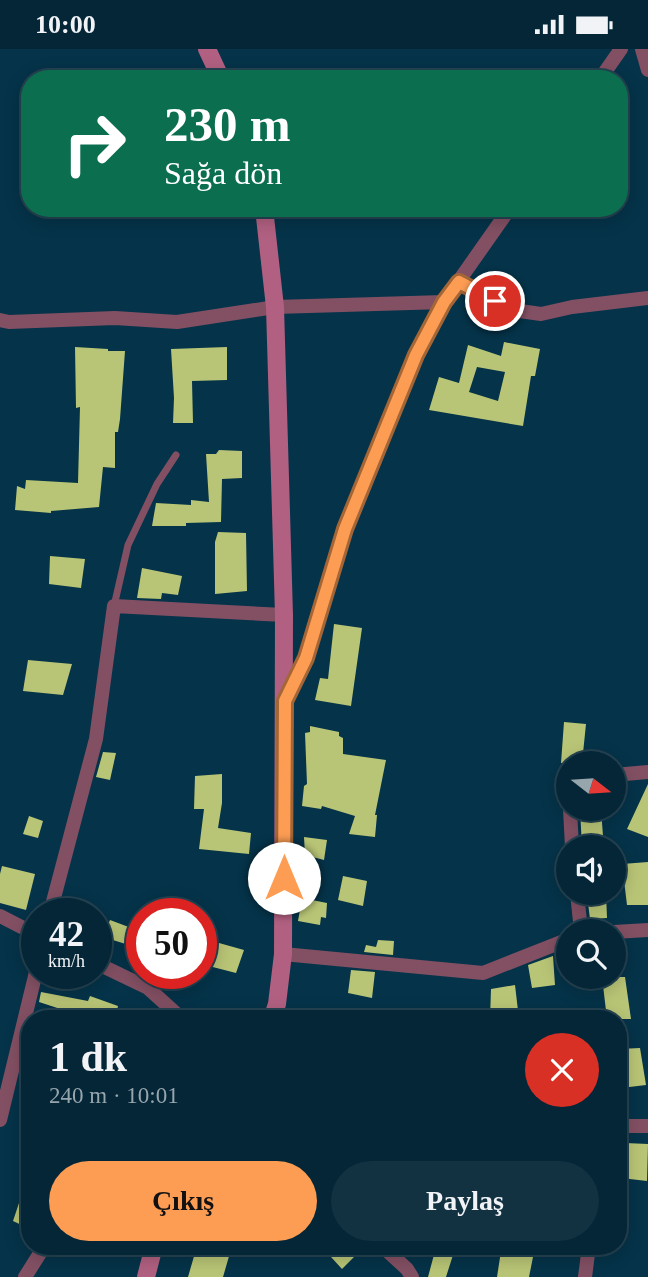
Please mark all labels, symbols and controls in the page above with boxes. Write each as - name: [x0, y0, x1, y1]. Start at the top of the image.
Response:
- text: 10:00: [35, 10, 96, 39]
- text: 230 m: [164, 97, 291, 152]
- icon: right: [49, 98, 140, 189]
- text: Sağa dön: [164, 155, 282, 191]
- pin: [465, 271, 525, 331]
- icon: arrive: [476, 282, 514, 320]
- north arrow: [556, 751, 626, 821]
- map controls: [556, 751, 626, 989]
- button: sound: [556, 835, 626, 905]
- position arrow: [247, 841, 321, 915]
- speed limit sign: 50: [126, 898, 217, 989]
- text: 42: [49, 915, 84, 954]
- button: search: [556, 919, 626, 989]
- text: km/h: [48, 951, 85, 971]
- button: close: [525, 1033, 599, 1107]
- text: 1 dk: [49, 1034, 127, 1080]
- text: 240 m · 10:01: [49, 1083, 179, 1108]
- button: Çıkış: [49, 1161, 317, 1241]
- button: Paylaş: [331, 1161, 599, 1241]

